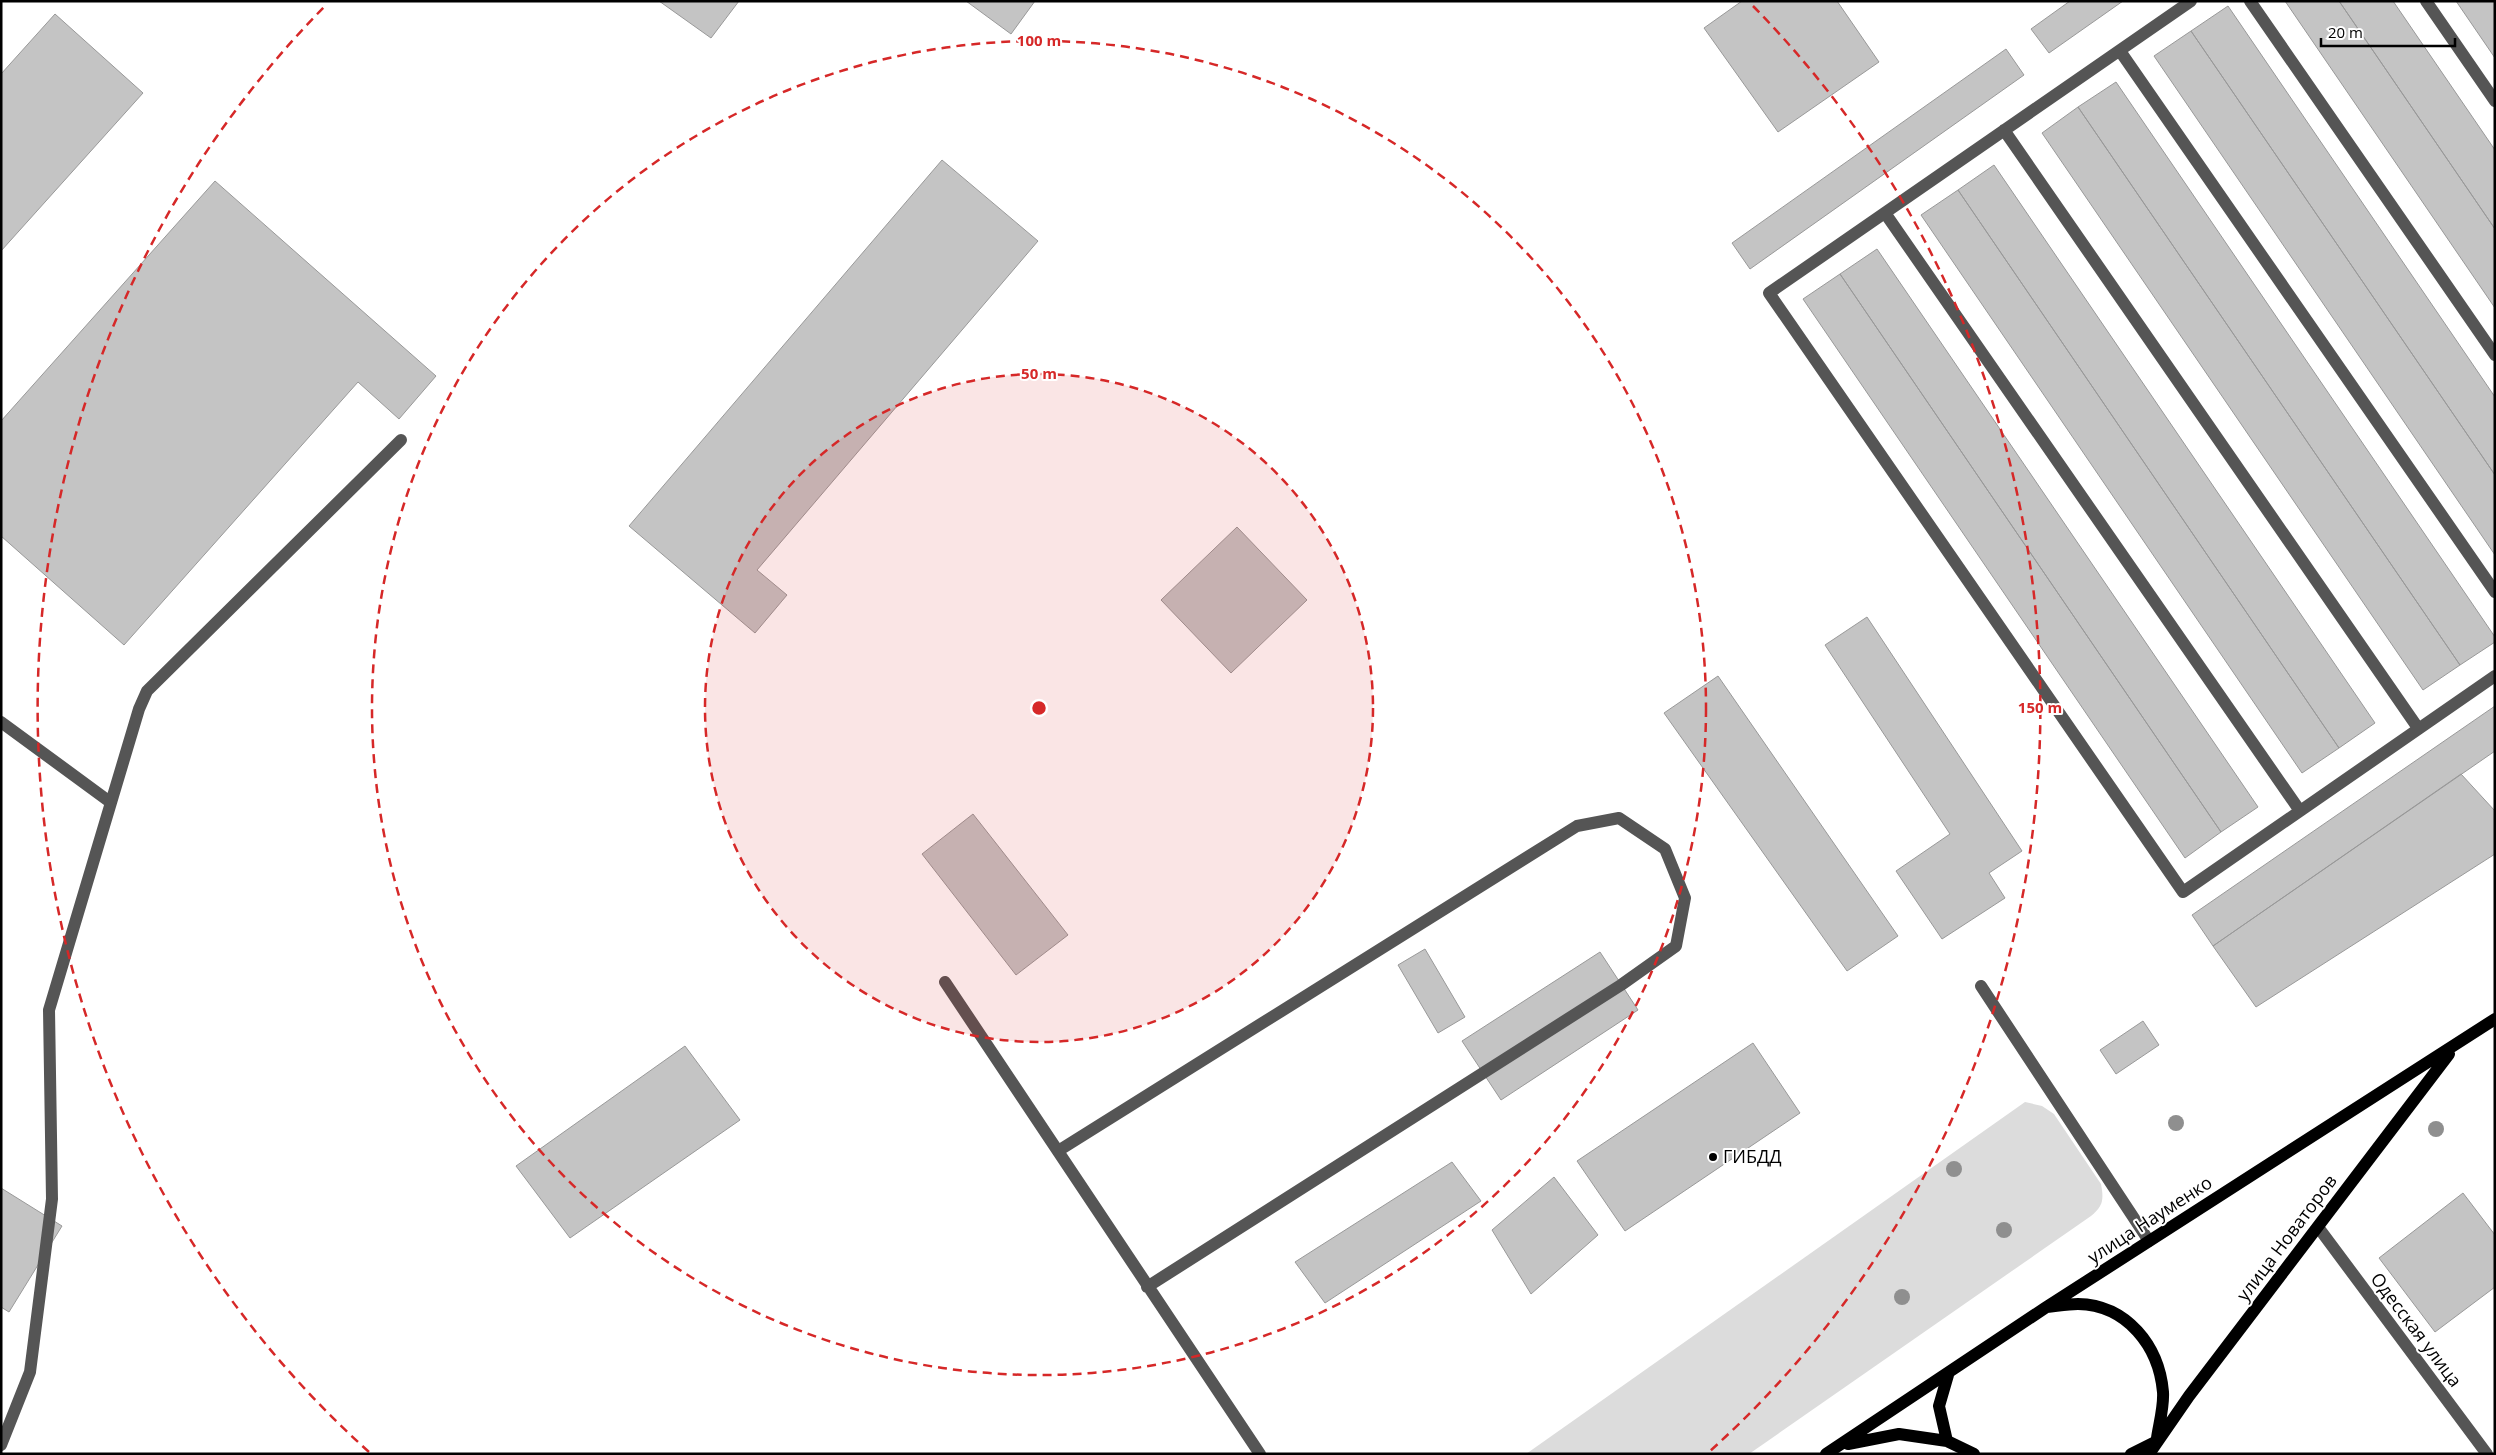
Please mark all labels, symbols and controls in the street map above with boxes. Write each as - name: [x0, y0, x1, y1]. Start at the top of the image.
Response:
- scale bar: [2321, 15, 2455, 47]
- text: 20 m: [2328, 22, 2363, 42]
- text: 100 m: [1017, 30, 1061, 50]
- text: 50 m: [1021, 363, 1057, 383]
- text: 150 m: [2018, 697, 2062, 717]
- centre of rings: [1030, 699, 1048, 717]
- place label: ГИБДД: [1723, 1144, 1782, 1168]
- marker: ГИБДД: [1707, 1151, 1719, 1163]
- street label: улица Новаторов: [2231, 1169, 2342, 1306]
- street label: улица Науменко: [2083, 1170, 2216, 1268]
- street label: Одесская улица: [2366, 1267, 2468, 1392]

